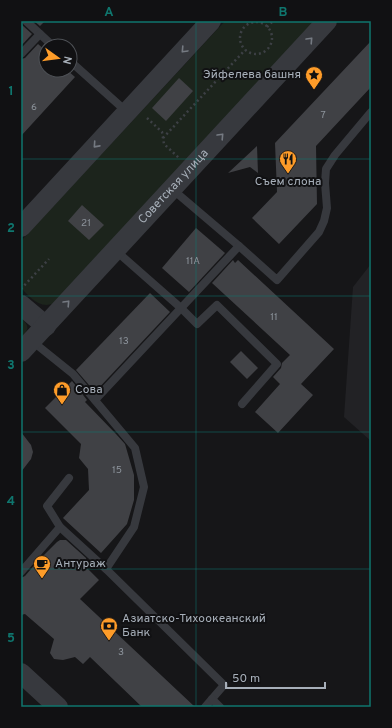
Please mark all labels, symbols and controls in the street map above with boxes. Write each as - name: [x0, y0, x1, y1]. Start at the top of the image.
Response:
- text: A: [104, 5, 114, 21]
- text: B: [279, 5, 288, 21]
- one-way arrow: [305, 37, 312, 45]
- north arrow: [38, 38, 78, 78]
- one-way arrow: [181, 45, 189, 53]
- text: N: [59, 55, 74, 66]
- place icon: Эйфелева башня: [304, 65, 324, 90]
- place label: Эйфелева башня: [203, 67, 301, 83]
- text: 1: [8, 84, 14, 100]
- house number: 6: [31, 101, 37, 114]
- house number: 7: [320, 109, 326, 122]
- one-way arrow: [217, 133, 224, 141]
- one-way arrow: [93, 140, 101, 148]
- street label: Советская улица: [135, 146, 212, 228]
- restaurant icon: Съем слона: [278, 149, 298, 174]
- place label: Съем слона: [255, 174, 321, 190]
- house number: 21: [81, 217, 91, 230]
- text: 2: [7, 221, 15, 237]
- house number: 11А: [186, 255, 200, 268]
- one-way arrow: [62, 300, 69, 308]
- house number: 11: [270, 311, 278, 324]
- house number: 13: [119, 335, 129, 348]
- text: 3: [7, 358, 15, 374]
- shop icon: Сова: [52, 380, 72, 405]
- place label: Сова: [75, 382, 103, 398]
- house number: 15: [112, 464, 122, 477]
- text: 4: [7, 494, 15, 510]
- cafe icon: Антураж: [32, 554, 52, 579]
- place label: Антураж: [55, 556, 106, 572]
- place label: Азиатско-Тихоокеанский Банк: [122, 611, 266, 641]
- bank icon: Азиатско-Тихоокеанский Банк: [99, 616, 119, 641]
- text: 5: [7, 631, 15, 647]
- house number: 3: [118, 646, 124, 659]
- scale bar: [226, 664, 325, 690]
- text: 50 m: [232, 671, 260, 687]

